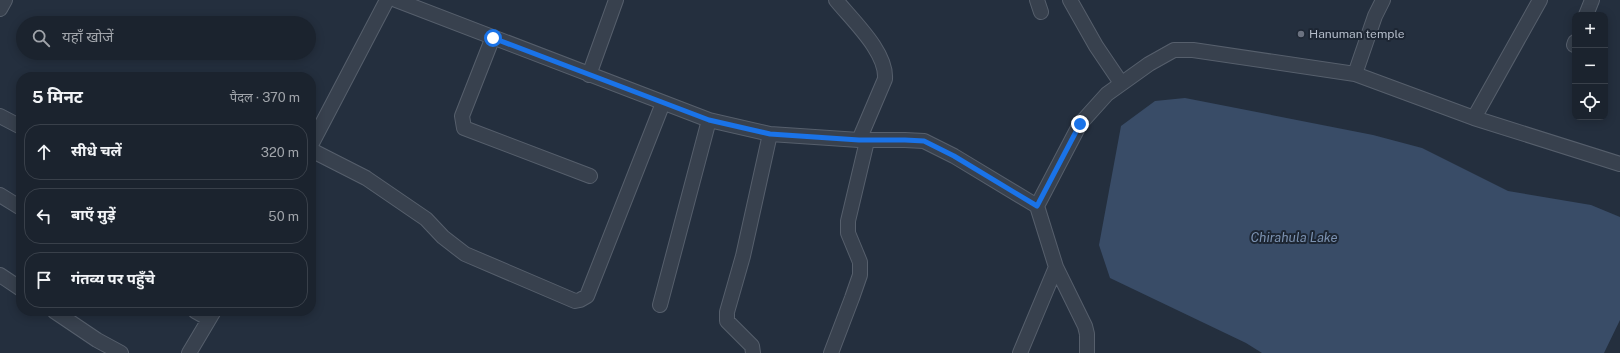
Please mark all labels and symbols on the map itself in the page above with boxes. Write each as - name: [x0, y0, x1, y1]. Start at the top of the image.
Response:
- place label: Hanuman temple: [1309, 27, 1405, 41]
- route start: [484, 29, 502, 47]
- marker: Hanuman temple: [1296, 29, 1306, 39]
- route end: [1071, 115, 1089, 133]
- water label: Chirahula Lake: [1250, 230, 1338, 245]

